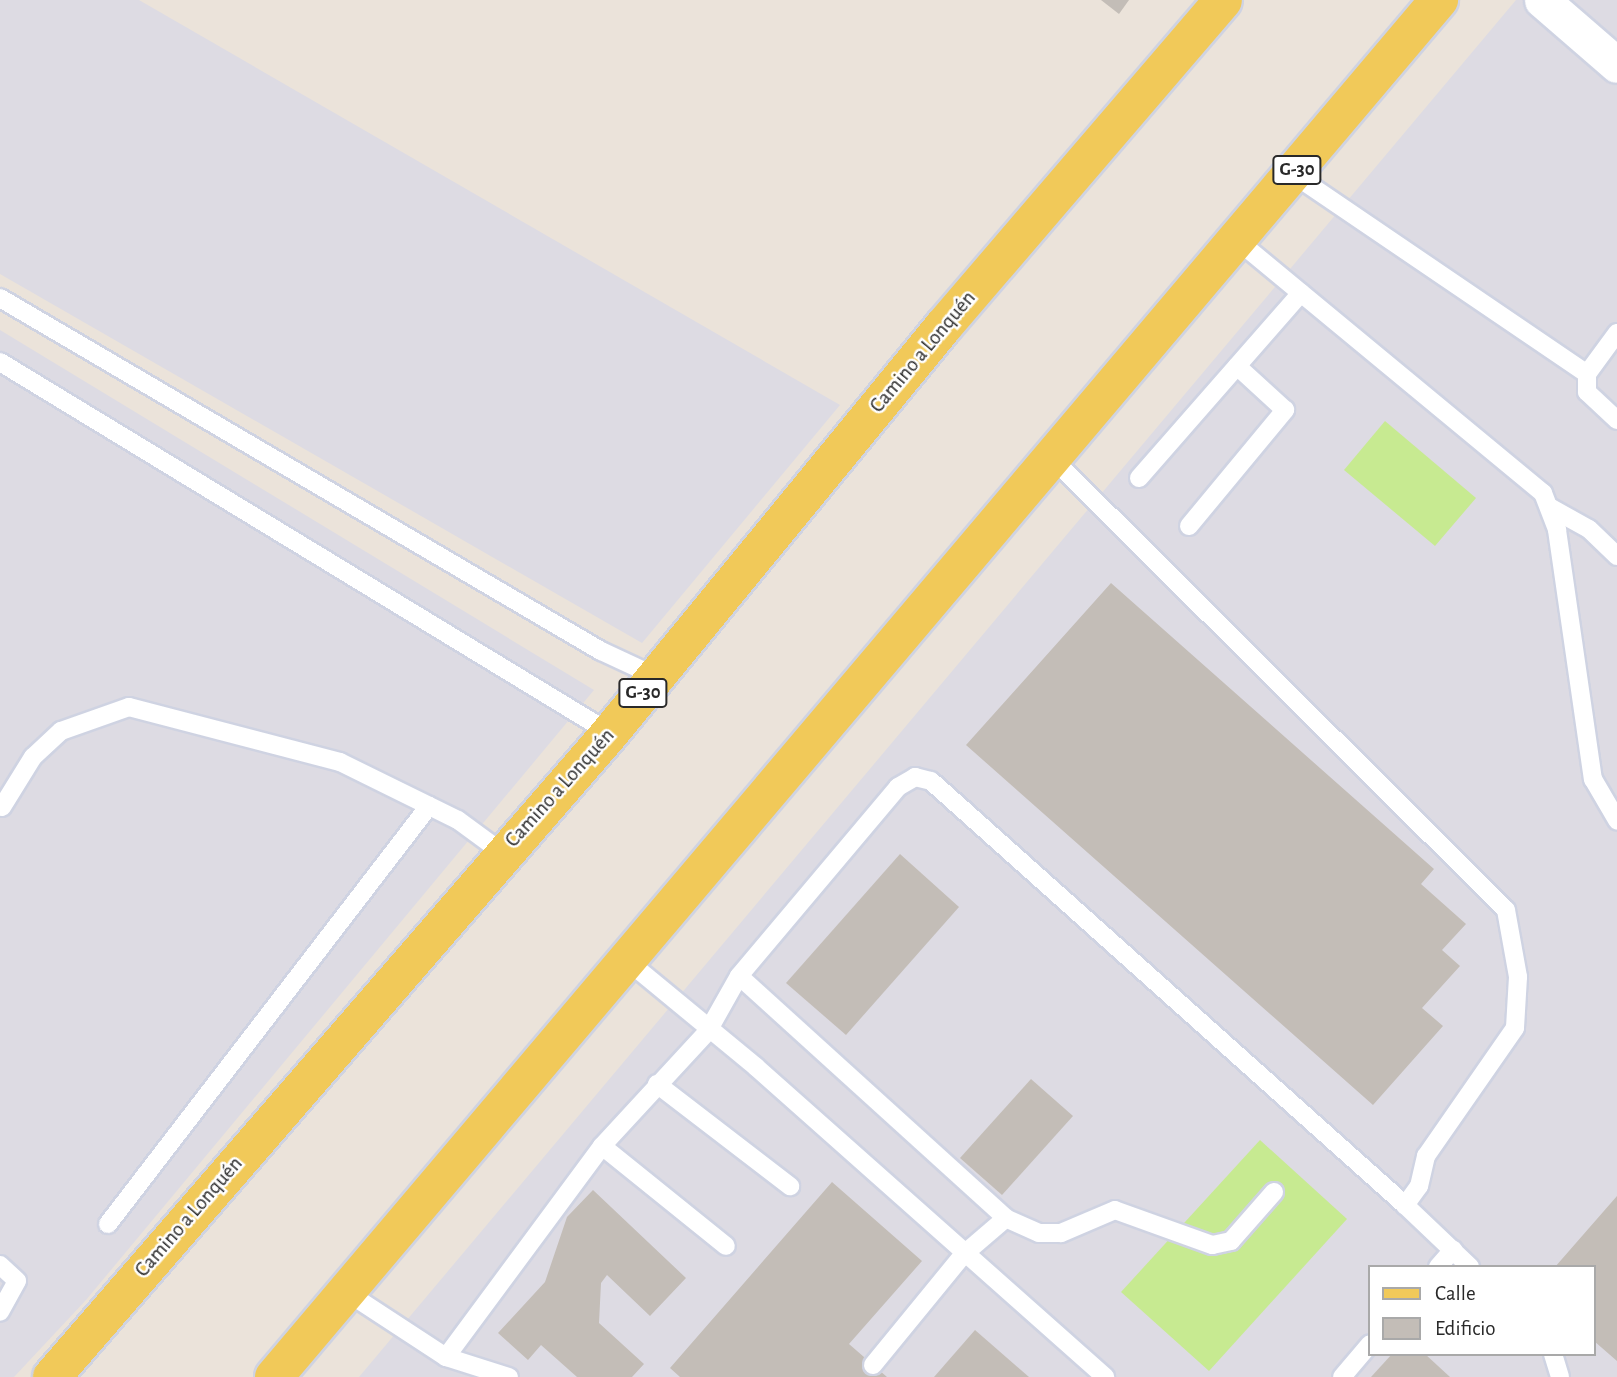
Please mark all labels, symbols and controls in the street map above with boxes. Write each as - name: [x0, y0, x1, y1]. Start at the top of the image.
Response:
- road number: G-30: [1271, 154, 1323, 186]
- street label: Camino a Lonquén: [865, 286, 981, 418]
- road number: G-30: [617, 678, 669, 708]
- street label: Camino a Lonquén: [500, 723, 620, 853]
- street label: Camino a Lonquén: [130, 1152, 248, 1282]
- legend: [1368, 1265, 1596, 1356]
- text: Calle: [1435, 1283, 1476, 1304]
- text: Edificio: [1435, 1318, 1496, 1339]

